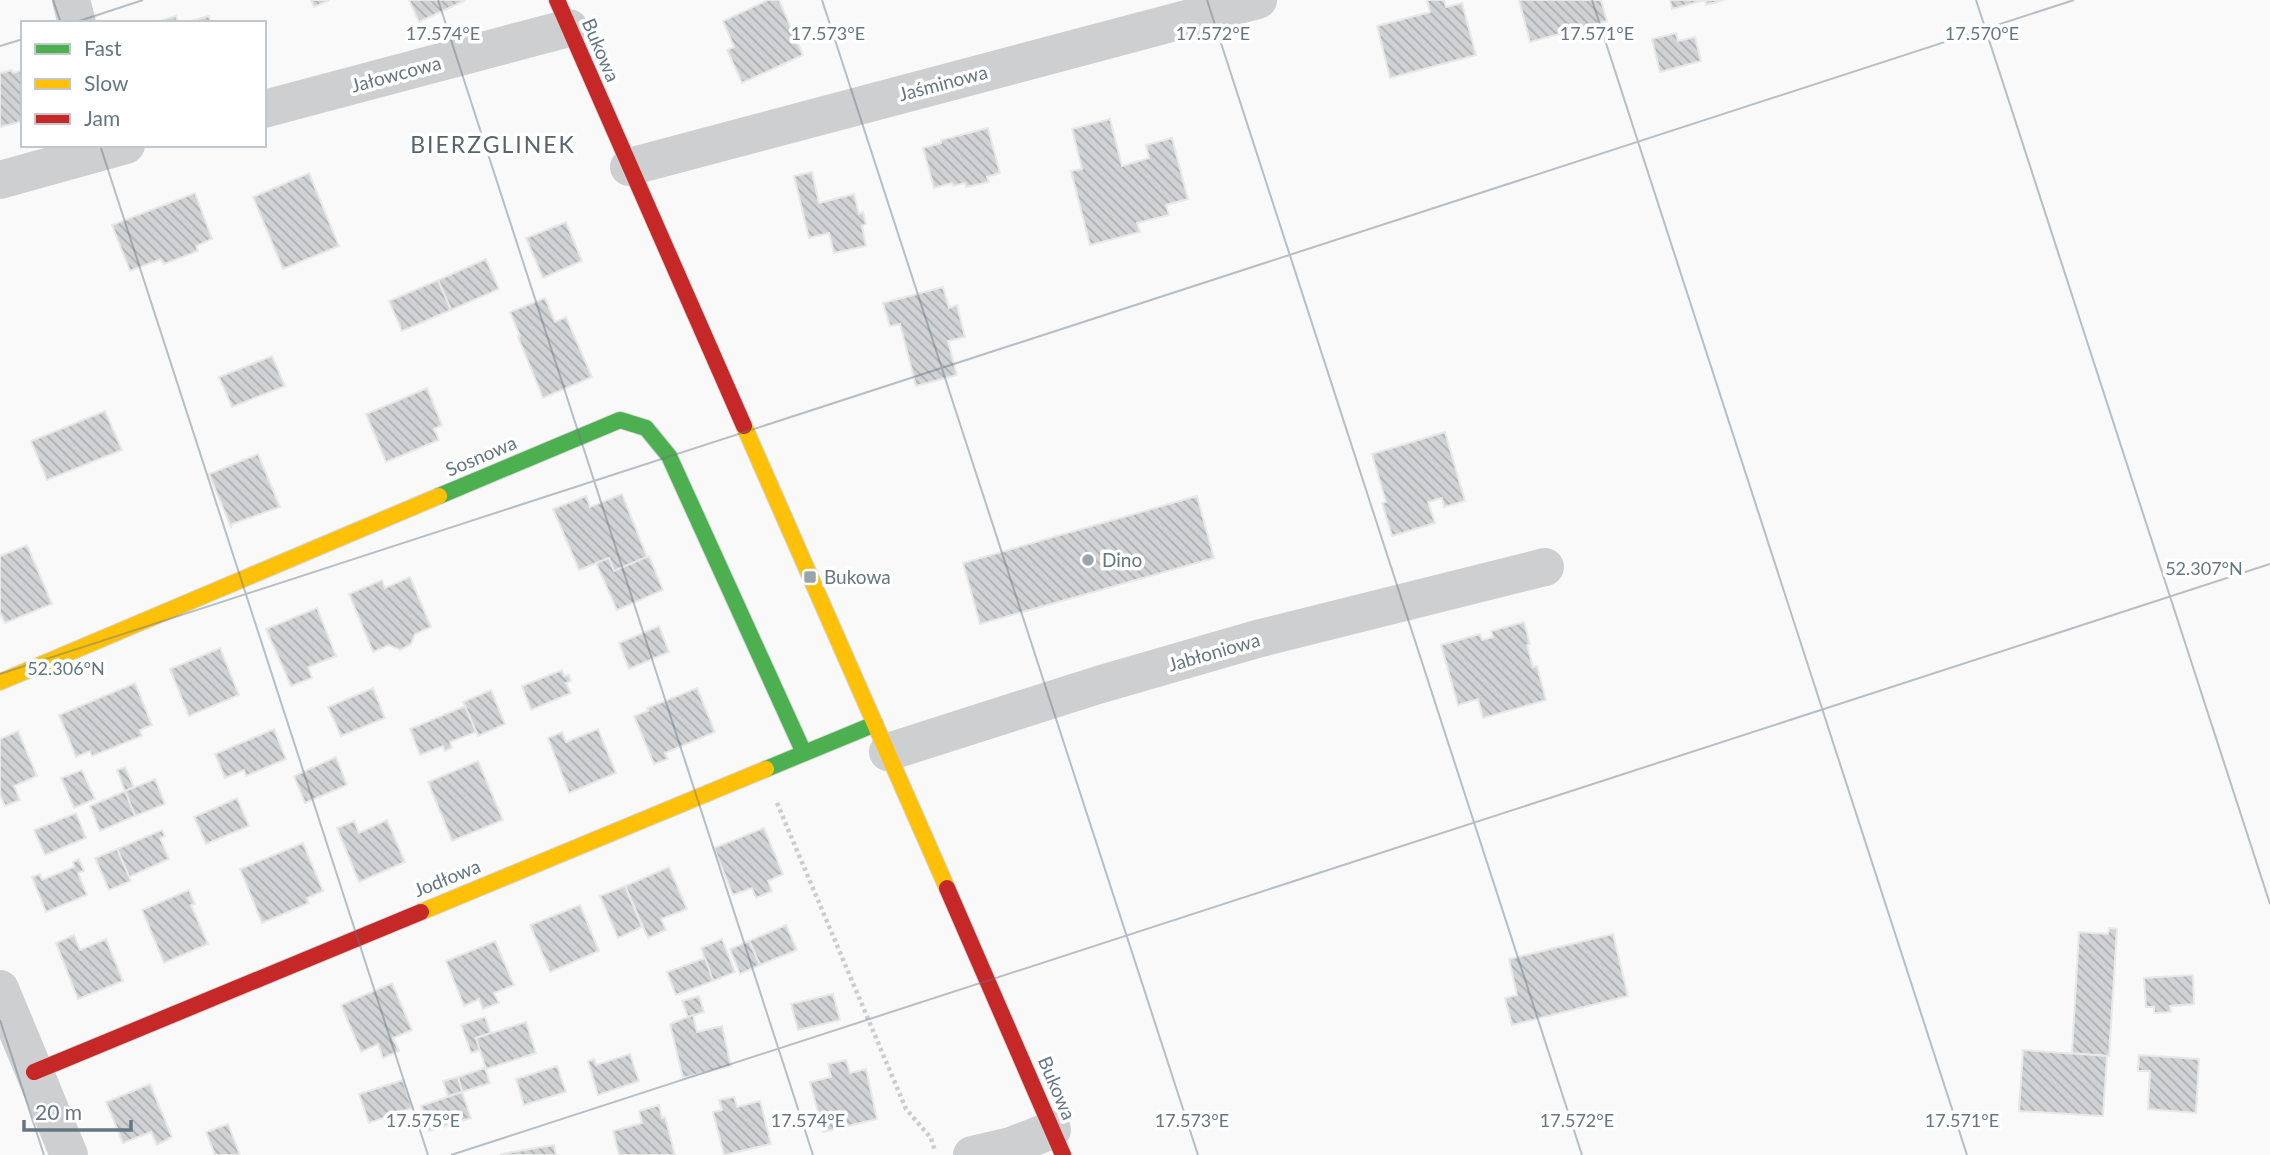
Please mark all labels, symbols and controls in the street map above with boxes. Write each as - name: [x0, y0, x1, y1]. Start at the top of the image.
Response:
- street label: Bukowa: [578, 15, 625, 85]
- legend: [21, 21, 266, 147]
- text: 17.574°E: [406, 22, 480, 44]
- text: 17.573°E: [791, 22, 865, 44]
- text: 17.572°E: [1176, 22, 1250, 44]
- text: 17.571°E: [1560, 22, 1634, 44]
- text: 17.570°E: [1945, 22, 2019, 44]
- text: Fast: [84, 35, 122, 60]
- street label: Jałowcowa: [348, 50, 443, 97]
- street label: Jaśminowa: [896, 60, 990, 105]
- text: Slow: [84, 70, 129, 95]
- text: Jam: [84, 105, 120, 130]
- district label: BIERZGLINEK: [410, 130, 576, 158]
- street label: Sosnowa: [442, 430, 520, 481]
- place label: Dino: [1102, 548, 1142, 571]
- marker: Dino: [1080, 552, 1096, 568]
- text: 52.307°N: [2165, 557, 2243, 579]
- place label: Bukowa: [824, 565, 891, 588]
- marker: Bukowa: [802, 569, 818, 585]
- street label: Jabłoniowa: [1165, 627, 1262, 676]
- text: 52.306°N: [27, 657, 105, 679]
- street label: Jodłowa: [410, 854, 484, 901]
- street label: Bukowa: [1034, 1053, 1081, 1123]
- scale bar: [24, 1088, 131, 1132]
- text: 20 m: [35, 1099, 82, 1124]
- text: 17.575°E: [386, 1109, 460, 1131]
- text: 17.574°E: [771, 1109, 845, 1131]
- text: 17.573°E: [1155, 1109, 1229, 1131]
- text: 17.572°E: [1540, 1109, 1614, 1131]
- text: 17.571°E: [1925, 1109, 1999, 1131]

